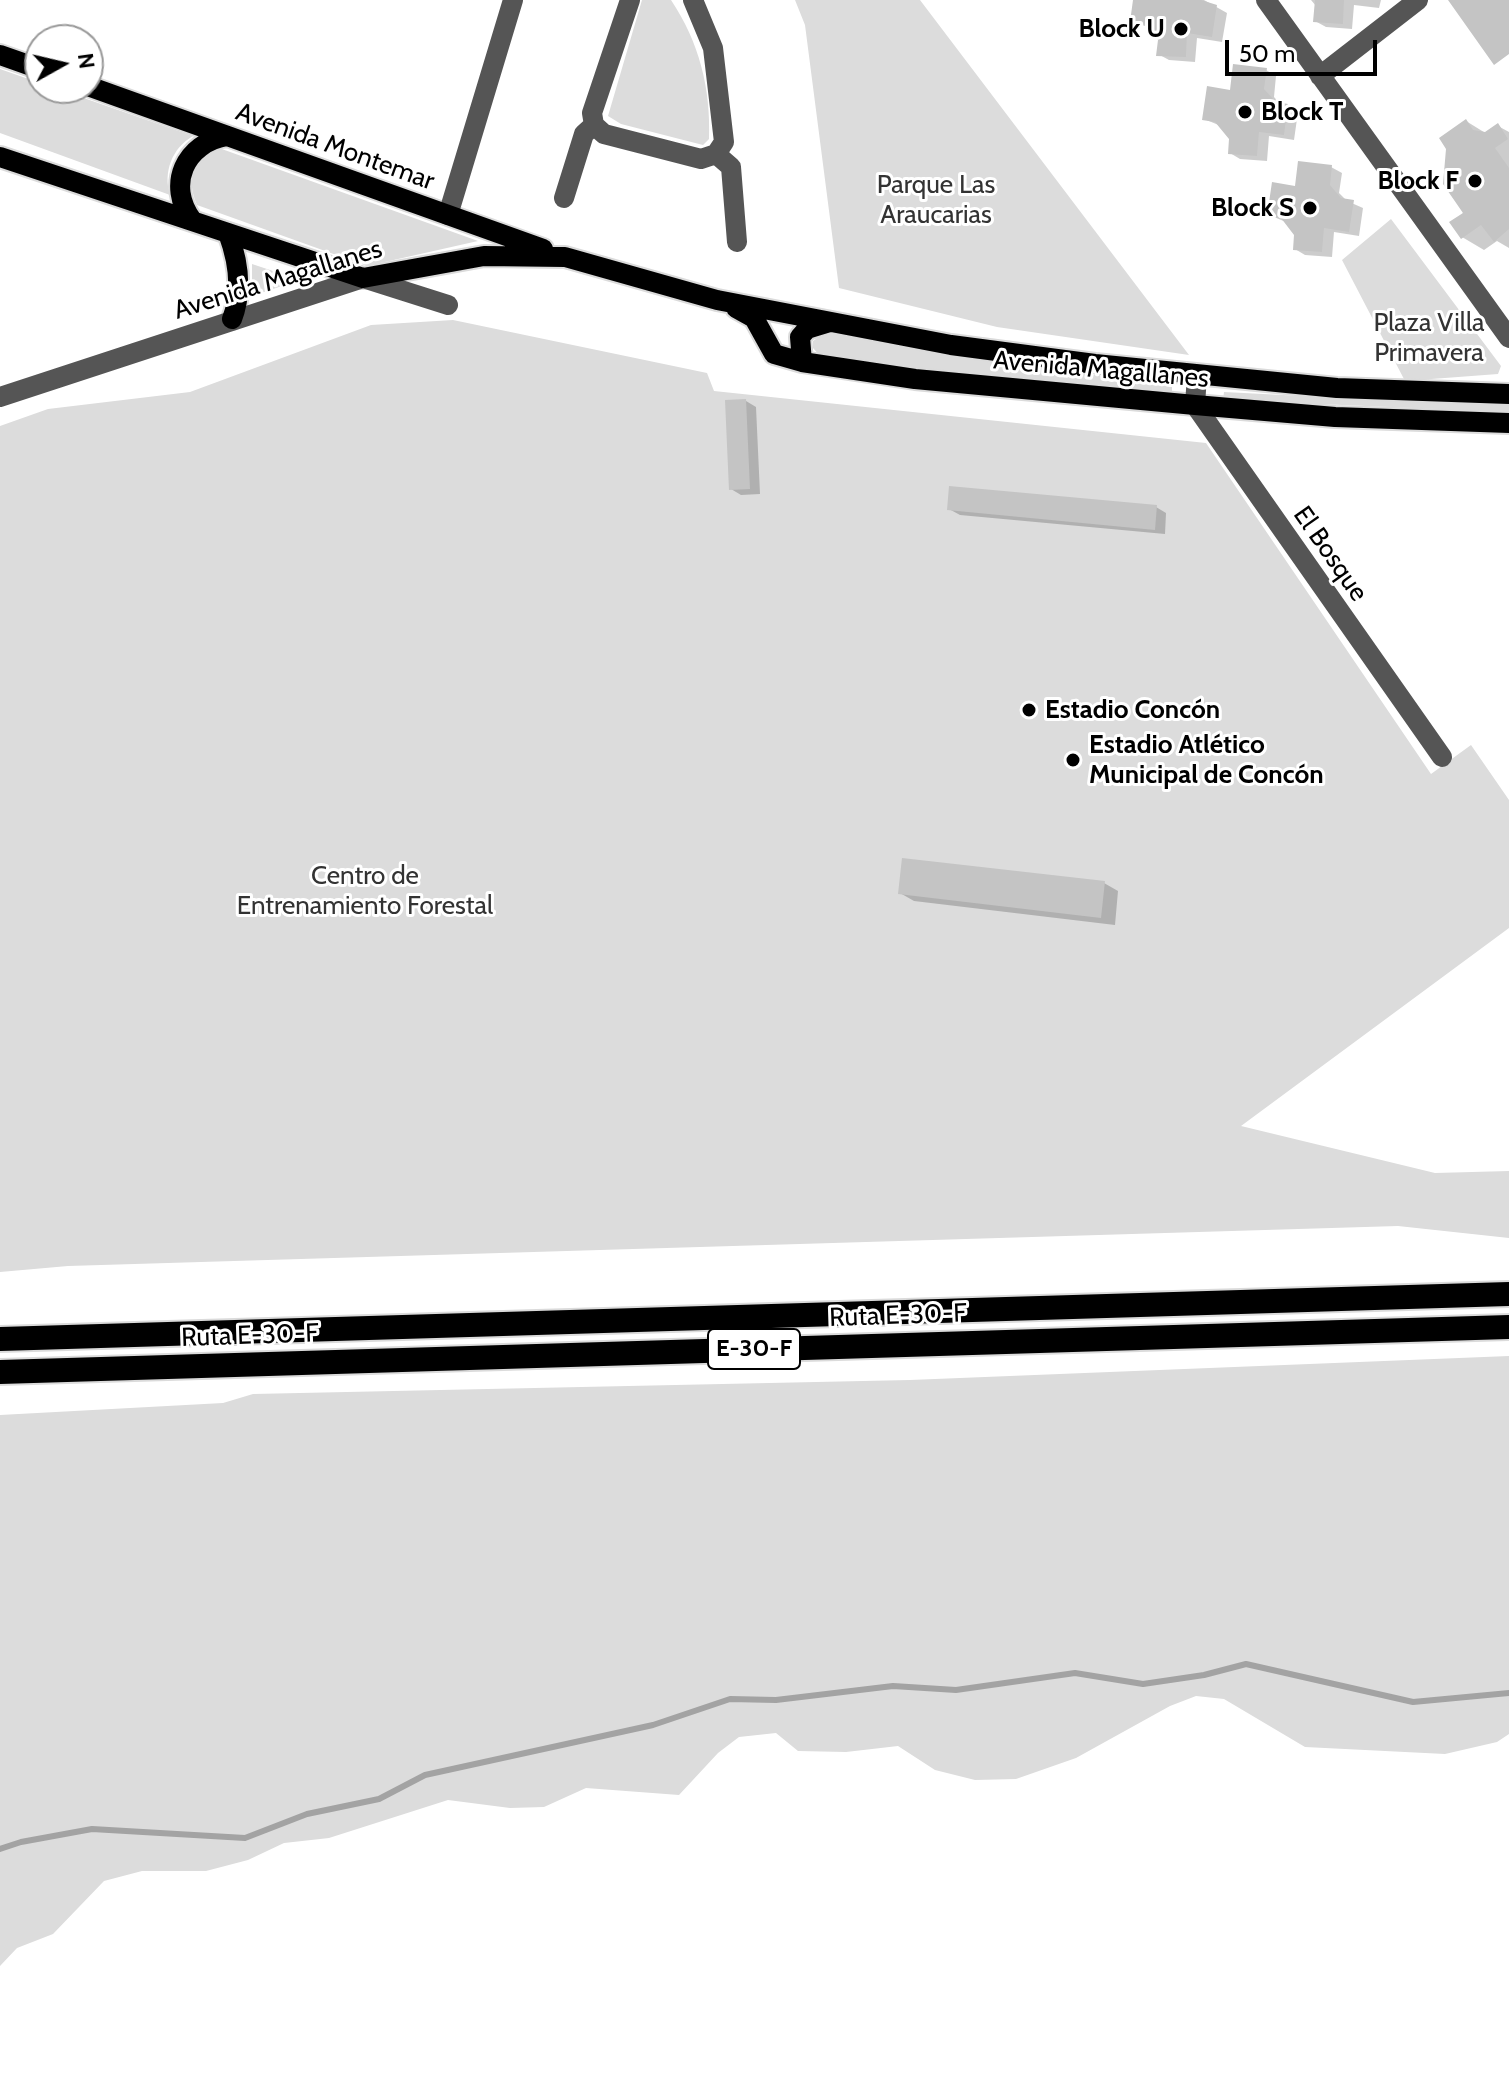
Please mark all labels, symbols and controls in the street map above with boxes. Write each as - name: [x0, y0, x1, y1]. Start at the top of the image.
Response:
- place label: Block U: [1078, 13, 1165, 45]
- marker: Block U: [1172, 20, 1190, 38]
- north arrow: [24, 24, 104, 104]
- scale bar: [1229, 24, 1381, 74]
- text: 50 m: [1239, 39, 1295, 68]
- text: N: [72, 51, 101, 70]
- place label: Block T: [1261, 96, 1343, 128]
- street label: Avenida Montemar: [232, 97, 438, 197]
- marker: Block T: [1236, 103, 1254, 121]
- place label: Block F: [1377, 165, 1459, 197]
- park label: Parque Las Araucarias: [877, 169, 995, 230]
- marker: Block F: [1466, 172, 1484, 190]
- place label: Block S: [1211, 192, 1294, 224]
- marker: Block S: [1301, 199, 1319, 217]
- street label: Avenida Magallanes: [170, 234, 386, 326]
- park label: Plaza Villa Primavera: [1373, 307, 1485, 368]
- street label: Avenida Magallanes: [992, 345, 1210, 395]
- street label: El Bosque: [1286, 501, 1374, 607]
- place label: Estadio Concón: [1045, 694, 1220, 726]
- marker: Estadio Concón: [1020, 701, 1038, 719]
- place label: Estadio Atlético Municipal de Concón: [1089, 729, 1324, 790]
- marker: Estadio Atlético Municipal de Concón: [1064, 751, 1082, 769]
- park label: Centro de Entrenamiento Forestal: [237, 860, 493, 922]
- street label: Ruta E-30-F: [829, 1298, 967, 1334]
- street label: Ruta E-30-F: [181, 1318, 319, 1354]
- road number: E-30-F: [708, 1329, 800, 1369]

